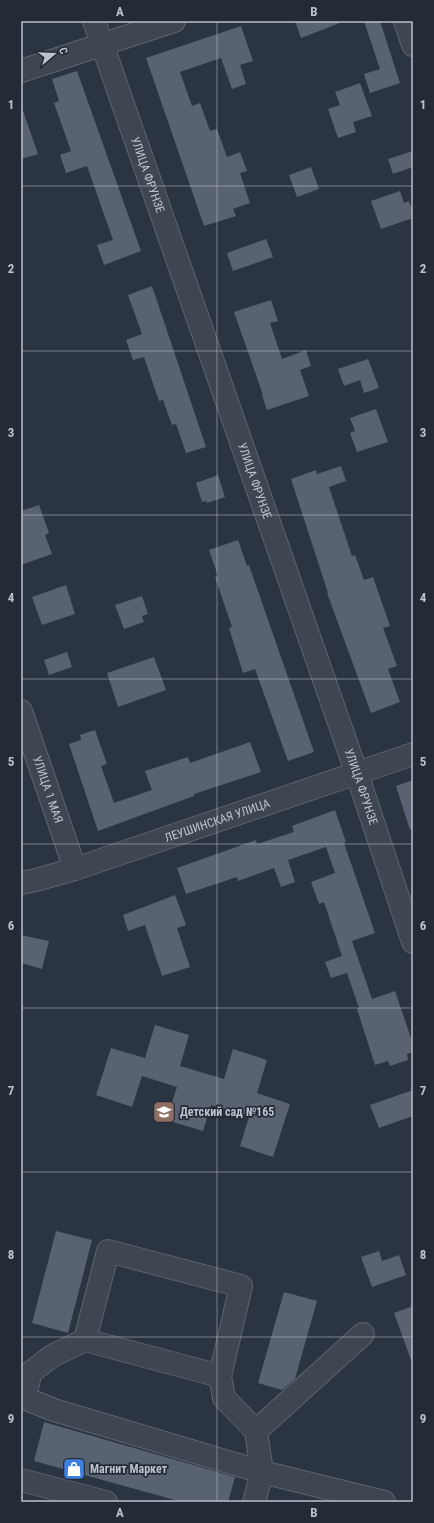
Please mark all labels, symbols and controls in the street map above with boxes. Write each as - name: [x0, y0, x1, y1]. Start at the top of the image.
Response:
- text: A: [116, 4, 124, 19]
- text: B: [310, 4, 318, 19]
- north arrow: [34, 34, 74, 74]
- text: С: [56, 46, 70, 56]
- text: 1: [8, 97, 14, 112]
- text: 1: [420, 97, 426, 112]
- street label: УЛИЦА ФРУНЗЕ: [128, 135, 167, 215]
- text: 2: [8, 261, 15, 276]
- text: 2: [420, 261, 427, 276]
- text: 3: [8, 425, 14, 440]
- text: 3: [420, 425, 426, 440]
- street label: УЛИЦА ФРУНЗЕ: [235, 441, 274, 521]
- text: 4: [8, 590, 15, 605]
- text: 4: [420, 590, 427, 605]
- street label: УЛИЦА ФРУНЗЕ: [342, 747, 380, 827]
- text: 5: [8, 754, 15, 769]
- street label: УЛИЦА 1 МАЯ: [30, 754, 66, 825]
- text: 5: [420, 754, 427, 769]
- street label: ЛЕУШИНСКАЯ УЛИЦА: [163, 796, 272, 845]
- text: 6: [8, 918, 15, 933]
- text: 6: [420, 918, 427, 933]
- text: 7: [8, 1083, 15, 1098]
- text: 7: [420, 1083, 427, 1098]
- school or university icon: Детский сад №165: [151, 1099, 177, 1125]
- place label: Детский сад №165: [180, 1105, 274, 1119]
- text: 8: [8, 1247, 14, 1262]
- text: 8: [420, 1247, 426, 1262]
- text: 9: [8, 1411, 14, 1426]
- text: 9: [420, 1411, 426, 1426]
- shop icon: Магнит Маркет: [61, 1456, 87, 1482]
- place label: Магнит Маркет: [90, 1462, 168, 1476]
- text: A: [116, 1505, 124, 1520]
- text: B: [310, 1505, 318, 1520]

